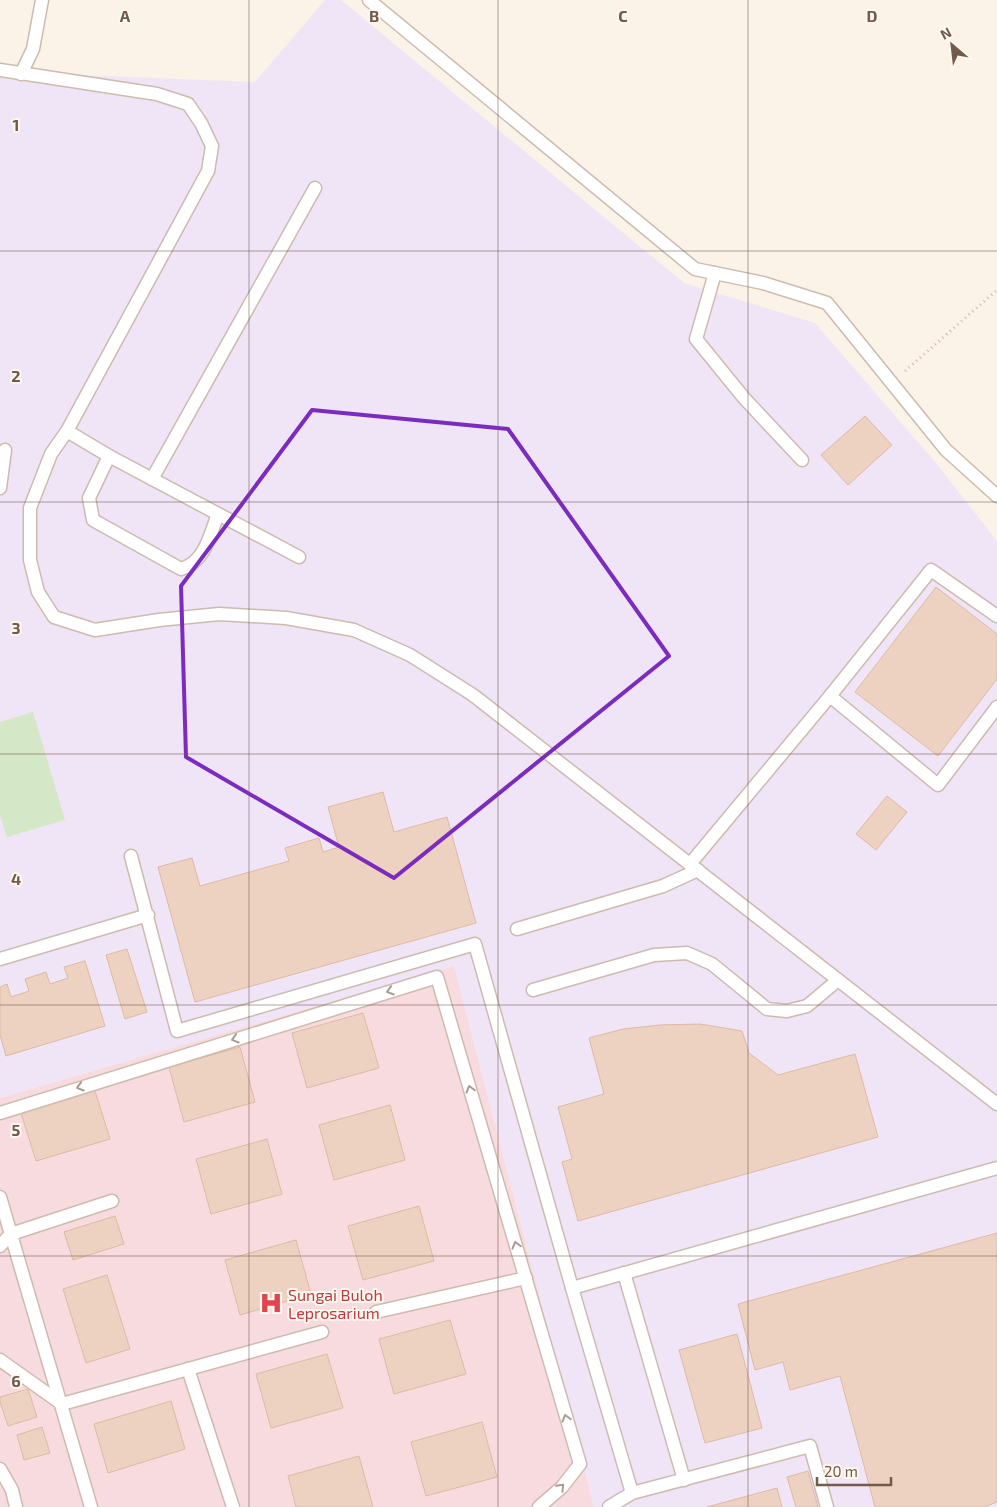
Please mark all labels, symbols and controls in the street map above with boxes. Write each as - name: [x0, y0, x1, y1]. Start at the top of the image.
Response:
- text: A: [120, 6, 131, 25]
- text: B: [369, 6, 379, 25]
- text: C: [618, 6, 628, 25]
- text: D: [867, 6, 878, 25]
- north arrow: [927, 20, 977, 70]
- text: N: [937, 23, 954, 43]
- text: 1: [13, 115, 19, 134]
- text: 2: [11, 366, 21, 385]
- text: 3: [11, 618, 21, 637]
- text: 4: [11, 869, 21, 888]
- one-way arrow: [387, 986, 395, 996]
- one-way arrow: [231, 1034, 240, 1044]
- one-way arrow: [76, 1081, 84, 1091]
- one-way arrow: [466, 1085, 476, 1094]
- text: 5: [12, 1120, 21, 1139]
- one-way arrow: [512, 1241, 522, 1249]
- place label: Sungai Buloh Leprosarium: [288, 1285, 383, 1322]
- hospital icon: Sungai Buloh Leprosarium: [258, 1290, 284, 1316]
- text: 6: [11, 1371, 21, 1390]
- one-way arrow: [562, 1414, 572, 1422]
- scale bar: [817, 1454, 891, 1486]
- text: 20 m: [824, 1462, 858, 1480]
- one-way arrow: [555, 1484, 564, 1493]

